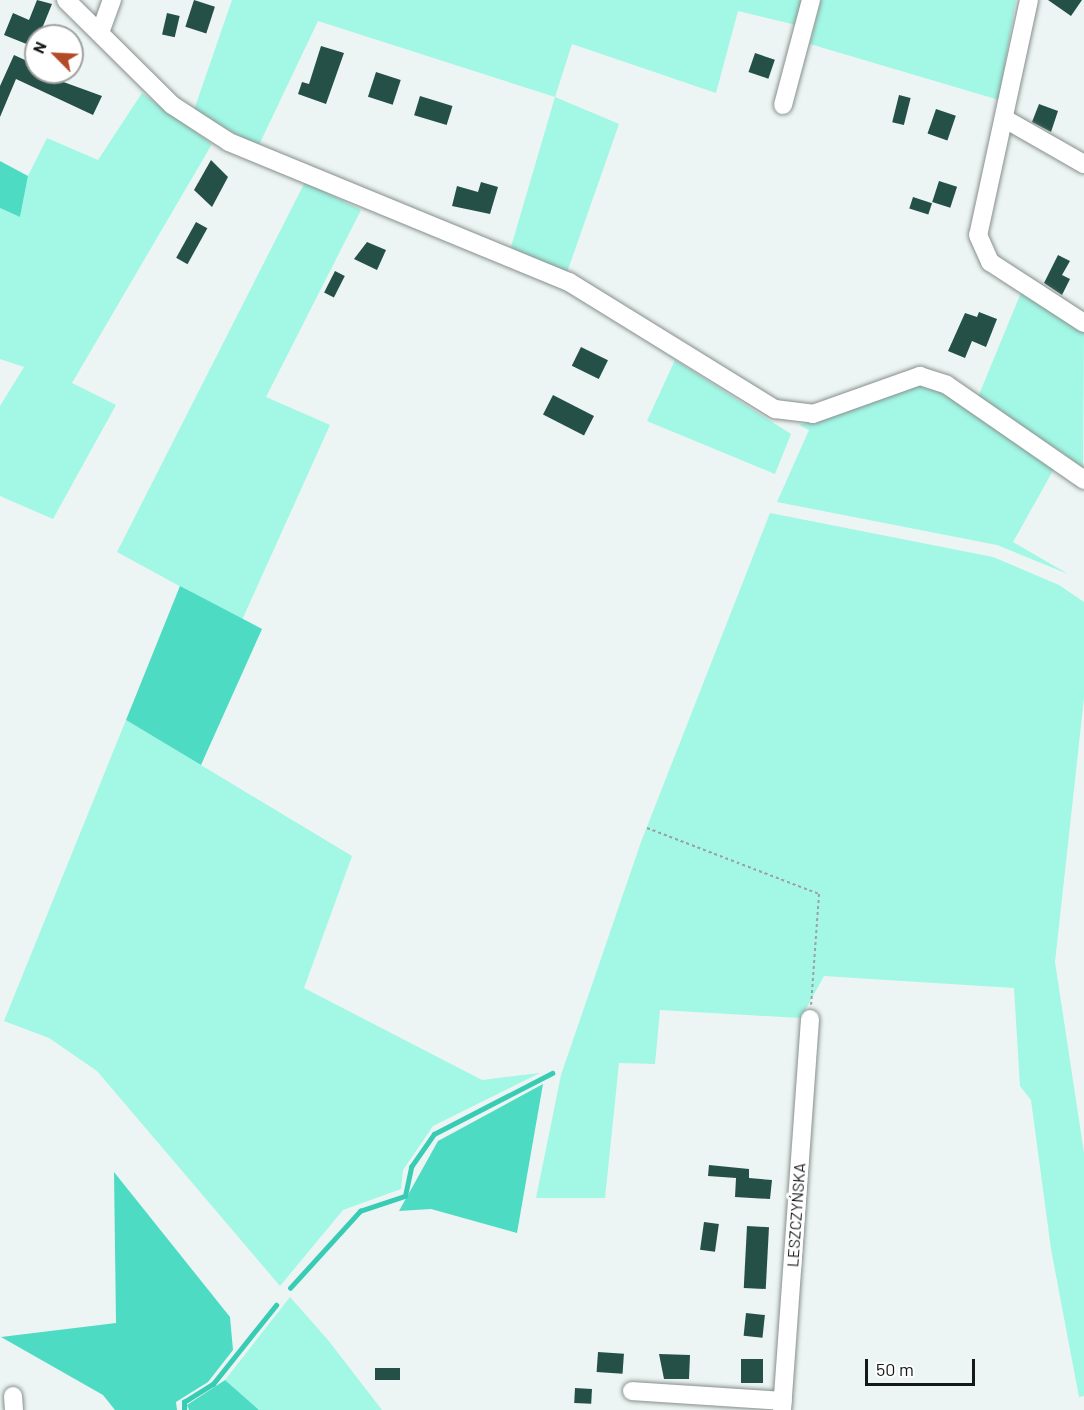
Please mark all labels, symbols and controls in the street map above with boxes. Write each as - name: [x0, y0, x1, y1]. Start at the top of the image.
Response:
- north arrow: [24, 24, 84, 84]
- text: N: [28, 39, 50, 56]
- street label: LESZCZYŃSKA: [783, 1162, 809, 1268]
- scale bar: [868, 1347, 978, 1385]
- text: 50 m: [876, 1358, 914, 1380]

